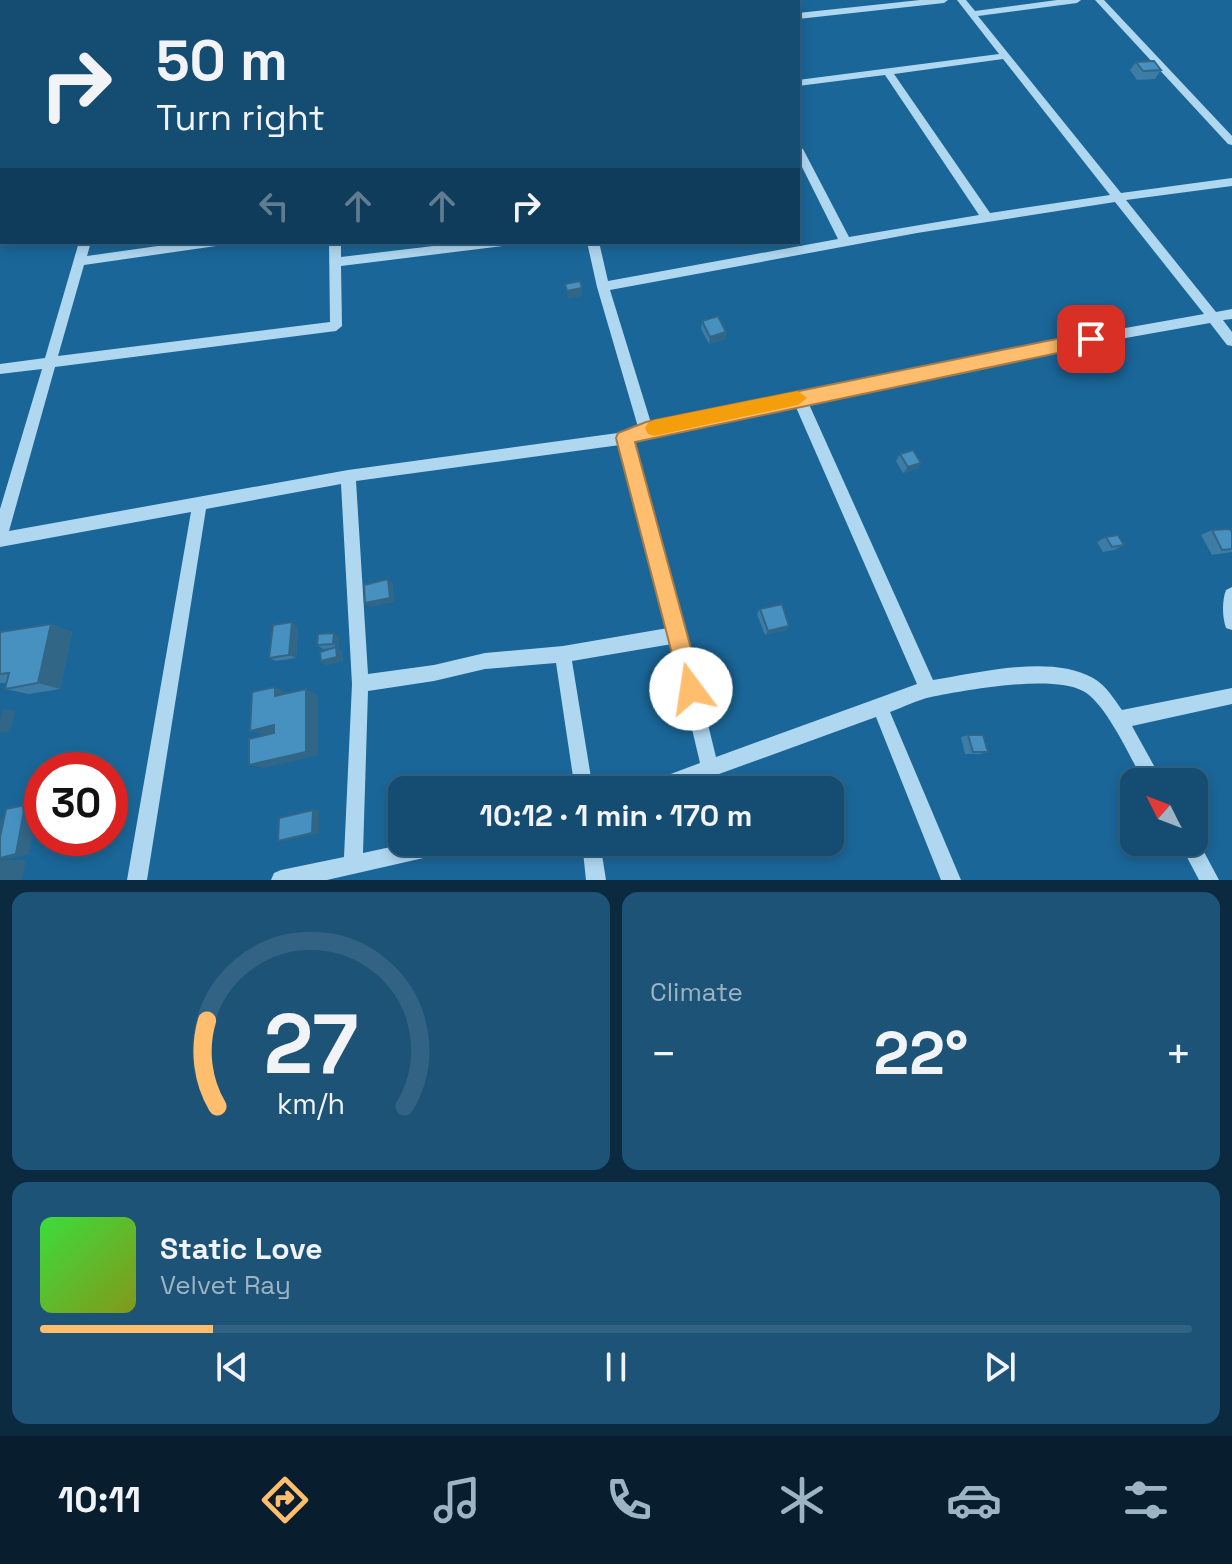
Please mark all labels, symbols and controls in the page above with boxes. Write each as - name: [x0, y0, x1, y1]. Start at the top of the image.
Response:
- text: 50 m: [156, 25, 288, 96]
- icon: right: [24, 32, 128, 136]
- text: Turn right: [156, 95, 325, 141]
- icon: left: [252, 184, 296, 228]
- icon: ahead: [336, 184, 380, 228]
- icon: ahead: [420, 184, 464, 228]
- icon: right: [504, 184, 548, 228]
- pin: [1057, 305, 1125, 373]
- icon: arrive: [1069, 317, 1113, 361]
- position arrow: [649, 647, 733, 731]
- speed limit sign: 30: [24, 752, 128, 856]
- north arrow: [1120, 768, 1208, 856]
- map controls: [1120, 768, 1208, 856]
- text: 10:12 · 1 min · 170 m: [480, 796, 752, 835]
- text: Climate: [650, 975, 743, 1009]
- text: 27: [264, 991, 358, 1097]
- text: 22°: [874, 1015, 968, 1092]
- text: −: [650, 1026, 677, 1082]
- text: +: [1165, 1026, 1192, 1082]
- text: km/h: [277, 1086, 345, 1122]
- text: Static Love: [160, 1229, 323, 1268]
- text: Velvet Ray: [160, 1268, 291, 1302]
- icon: previous: [210, 1345, 254, 1389]
- icon: pause: [594, 1345, 638, 1389]
- icon: next: [978, 1345, 1022, 1389]
- icon: directions: [257, 1472, 313, 1528]
- icon: music: [429, 1472, 485, 1528]
- icon: phone: [601, 1472, 657, 1528]
- icon: climate: [774, 1472, 830, 1528]
- icon: car: [946, 1472, 1002, 1528]
- icon: filters: [1118, 1472, 1174, 1528]
- text: 10:11: [58, 1477, 141, 1523]

